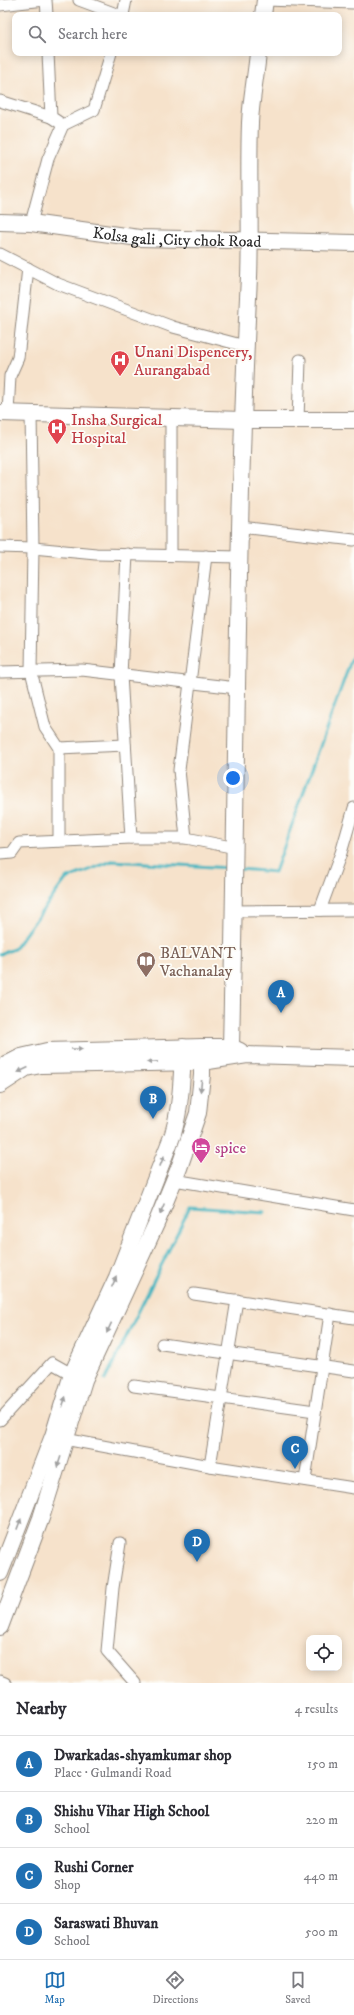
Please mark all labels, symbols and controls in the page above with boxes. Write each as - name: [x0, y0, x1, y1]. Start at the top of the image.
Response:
- search box: [12, 12, 342, 56]
- icon: search: [26, 23, 48, 45]
- text: Search here: [58, 25, 127, 44]
- street label: Kolsa gali ,City chok Road: [91, 223, 262, 252]
- place label: Unani Dispencery, Aurangabad: [134, 342, 252, 380]
- hospital icon: Unani Dispencery, Aurangabad: [109, 349, 131, 377]
- place label: Insha Surgical Hospital: [71, 410, 163, 448]
- hospital icon: Insha Surgical Hospital: [46, 417, 68, 445]
- your location: [223, 768, 243, 788]
- place label: BALVANT Vachanalay: [159, 943, 236, 981]
- library icon: BALVANT Vachanalay: [135, 950, 157, 978]
- pin: A: [268, 980, 294, 1013]
- one-way arrow: [71, 1046, 83, 1053]
- one-way arrow: [146, 1059, 158, 1066]
- one-way arrow: [18, 1067, 29, 1073]
- one-way arrow: [198, 1080, 204, 1092]
- pin: B: [140, 1086, 166, 1119]
- hotel icon: spice: [190, 1136, 212, 1164]
- place label: spice: [215, 1138, 246, 1158]
- one-way arrow: [160, 1155, 166, 1167]
- one-way arrow: [159, 1204, 165, 1215]
- one-way arrow: [112, 1276, 118, 1288]
- one-way arrow: [105, 1322, 111, 1334]
- one-way arrow: [61, 1395, 67, 1407]
- pin: C: [282, 1436, 308, 1469]
- one-way arrow: [56, 1457, 62, 1469]
- one-way arrow: [17, 1518, 23, 1530]
- pin: D: [184, 1529, 210, 1562]
- map controls: [306, 1635, 342, 1671]
- button: locate: [306, 1635, 342, 1671]
- text: Nearby: [16, 1698, 66, 1720]
- text: 4 results: [295, 1701, 338, 1717]
- text: Dwarkadas-shyamkumar shop: [54, 1746, 232, 1765]
- text: A: [25, 1756, 33, 1772]
- text: 150 m: [307, 1756, 338, 1772]
- text: Place · Gulmandi Road: [54, 1765, 171, 1781]
- text: Shishu Vihar High School: [54, 1802, 209, 1821]
- text: B: [25, 1812, 33, 1828]
- text: 220 m: [306, 1812, 338, 1828]
- text: School: [54, 1821, 90, 1837]
- text: Rushi Corner: [54, 1858, 134, 1877]
- text: C: [25, 1868, 33, 1884]
- text: 440 m: [303, 1868, 338, 1884]
- text: Shop: [54, 1877, 80, 1893]
- text: Saraswati Bhuvan: [54, 1914, 158, 1933]
- text: D: [24, 1924, 34, 1940]
- text: 500 m: [305, 1924, 338, 1940]
- text: School: [54, 1933, 90, 1949]
- tab: Map: [44, 1969, 66, 2007]
- tab: Directions: [153, 1969, 198, 2007]
- tab: Saved: [285, 1969, 310, 2007]

